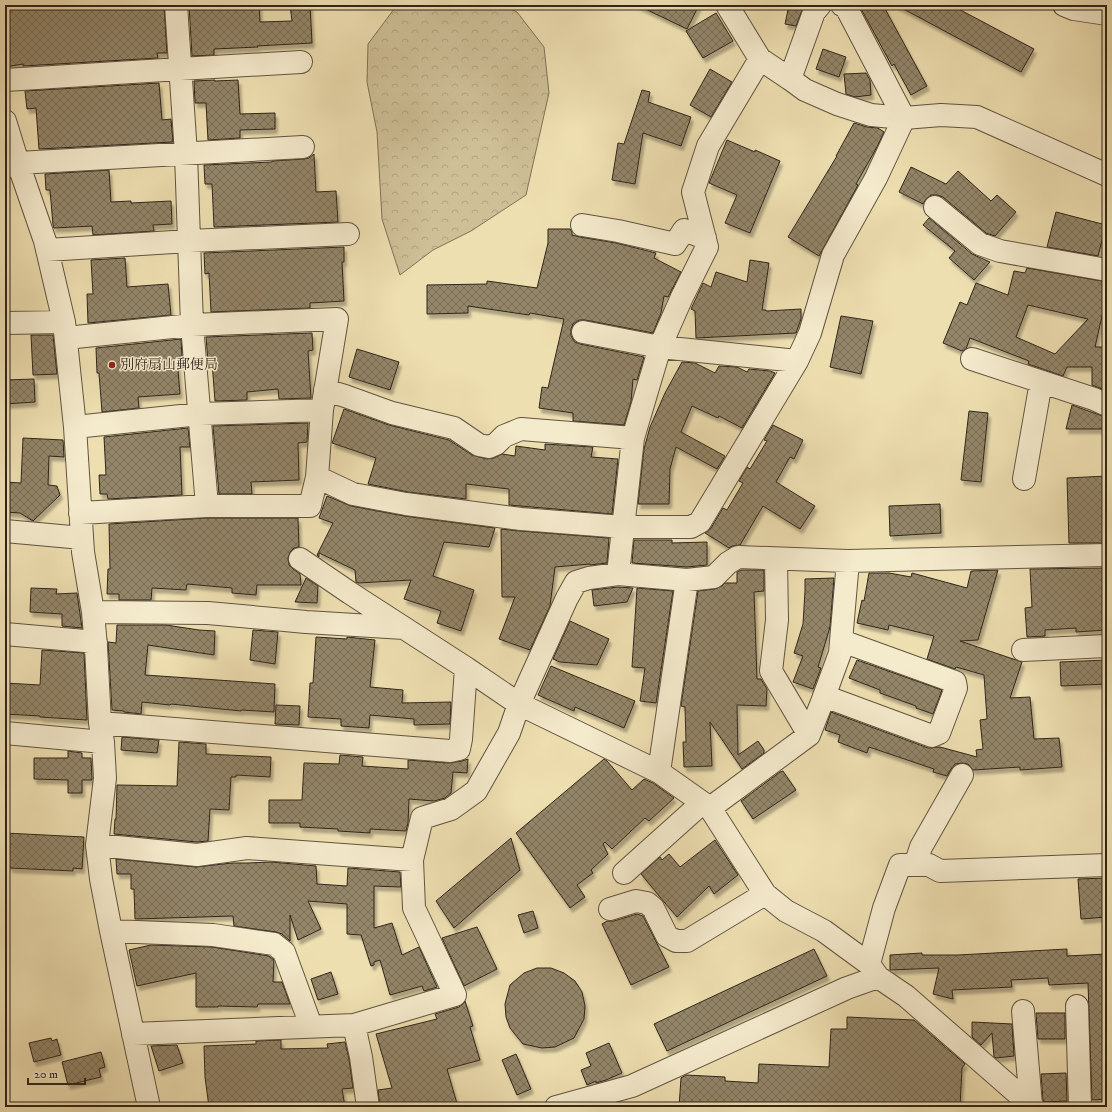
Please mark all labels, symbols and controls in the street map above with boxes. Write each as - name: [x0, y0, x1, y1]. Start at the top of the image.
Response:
- place label: 別府扇山郵便局: [120, 356, 218, 374]
- marker: 別府扇山郵便局: [107, 360, 117, 370]
- scale bar: [28, 1060, 85, 1086]
- text: 20 m: [34, 1067, 58, 1082]

